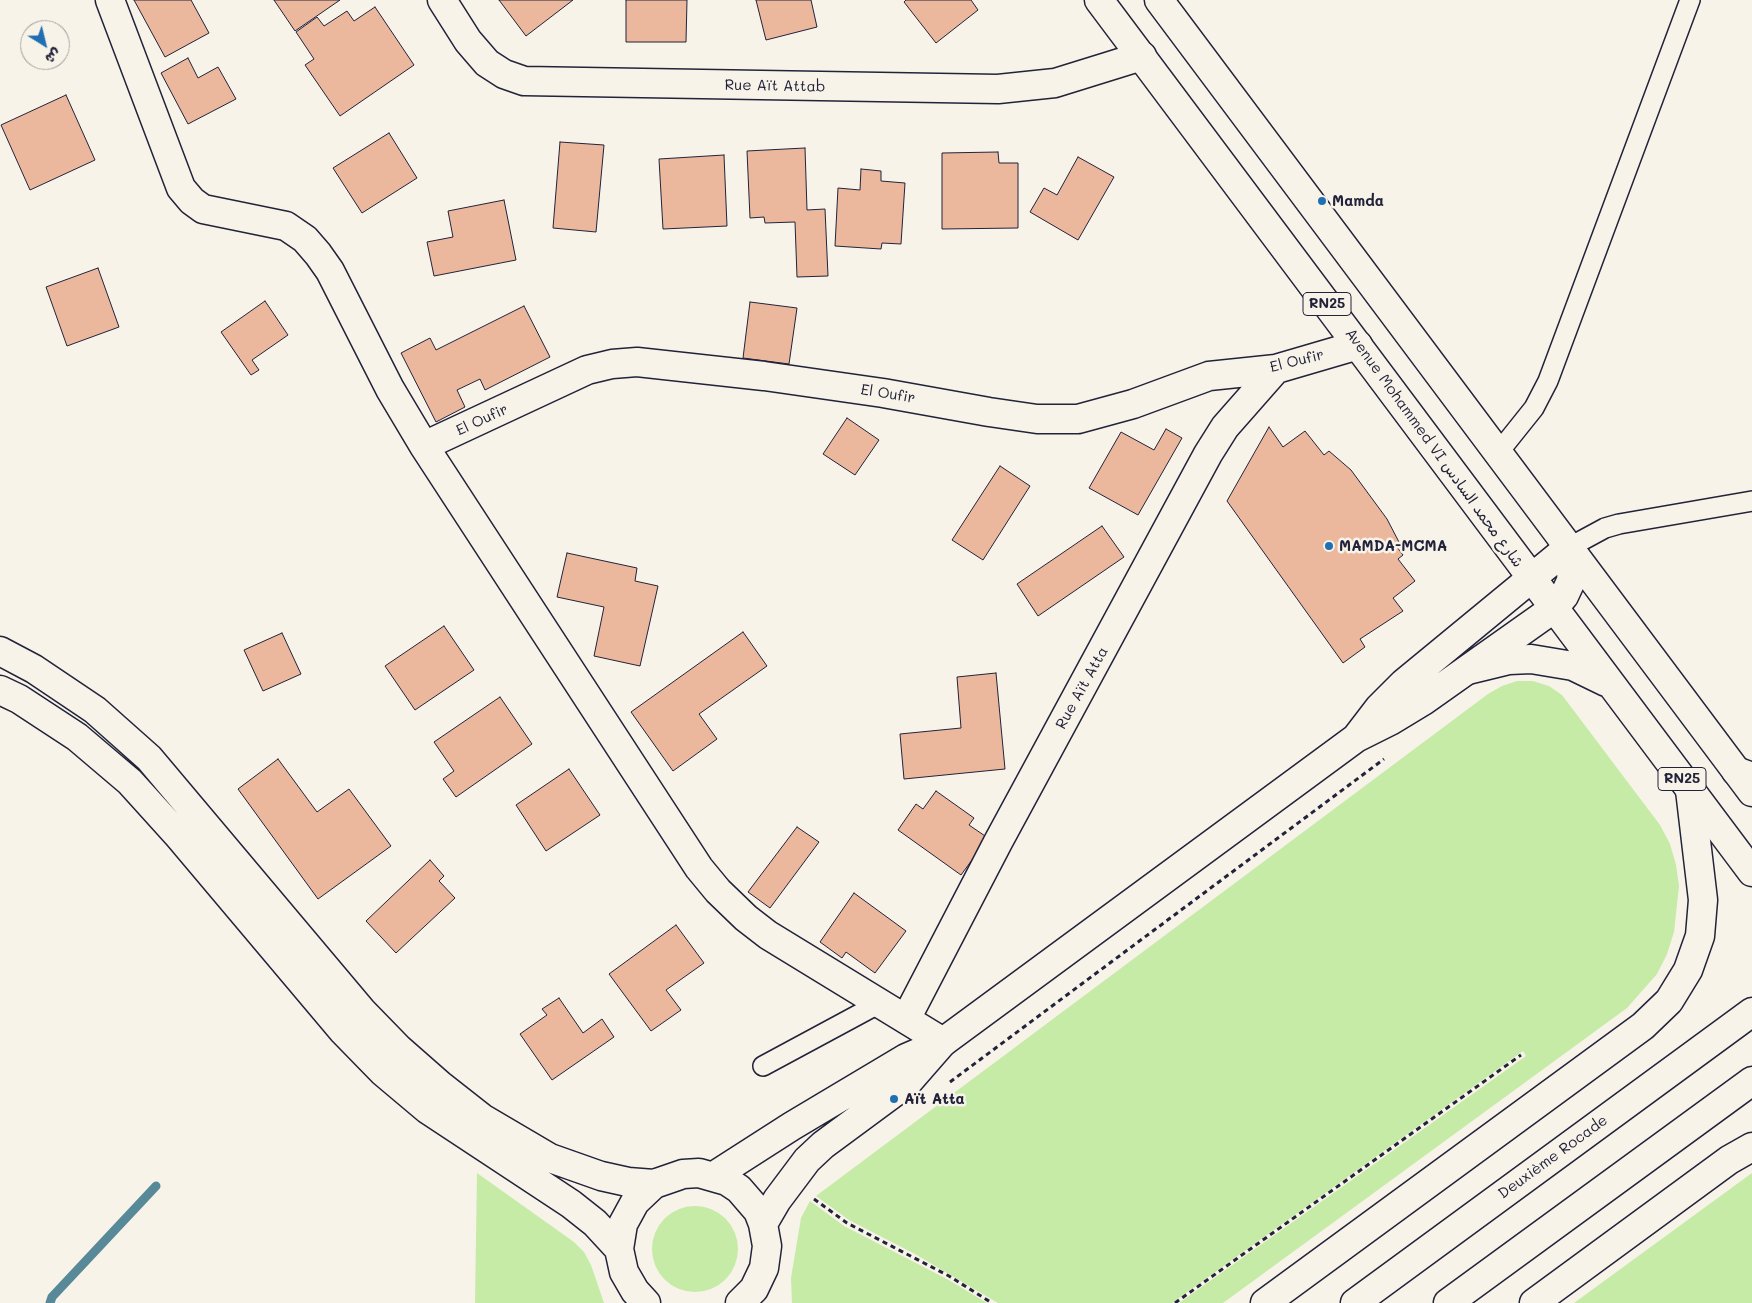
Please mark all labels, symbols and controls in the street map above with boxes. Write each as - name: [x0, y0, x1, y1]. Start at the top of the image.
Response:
- north arrow: [20, 20, 70, 70]
- text: ش: [42, 45, 65, 69]
- street label: Rue Aït Attab: [724, 76, 826, 96]
- place label: Mamda: [1332, 192, 1384, 210]
- marker: Mamda: [1316, 195, 1328, 207]
- road number: RN25: [1303, 292, 1351, 316]
- street label: Avenue Mohammed VI شارع محمد السادس: [1341, 325, 1527, 571]
- street label: El Oufir: [1268, 346, 1326, 376]
- street label: El Oufir: [859, 381, 917, 407]
- street label: El Oufir: [453, 400, 511, 440]
- place label: MAMDA-MCMA: [1339, 537, 1447, 555]
- marker: MAMDA-MCMA: [1323, 540, 1335, 552]
- street label: Rue Aït Atta: [1052, 644, 1112, 732]
- road number: RN25: [1658, 768, 1706, 791]
- place label: Aït Atta: [904, 1090, 965, 1108]
- marker: Aït Atta: [888, 1093, 900, 1105]
- street label: Deuxième Rocade: [1495, 1111, 1611, 1203]

